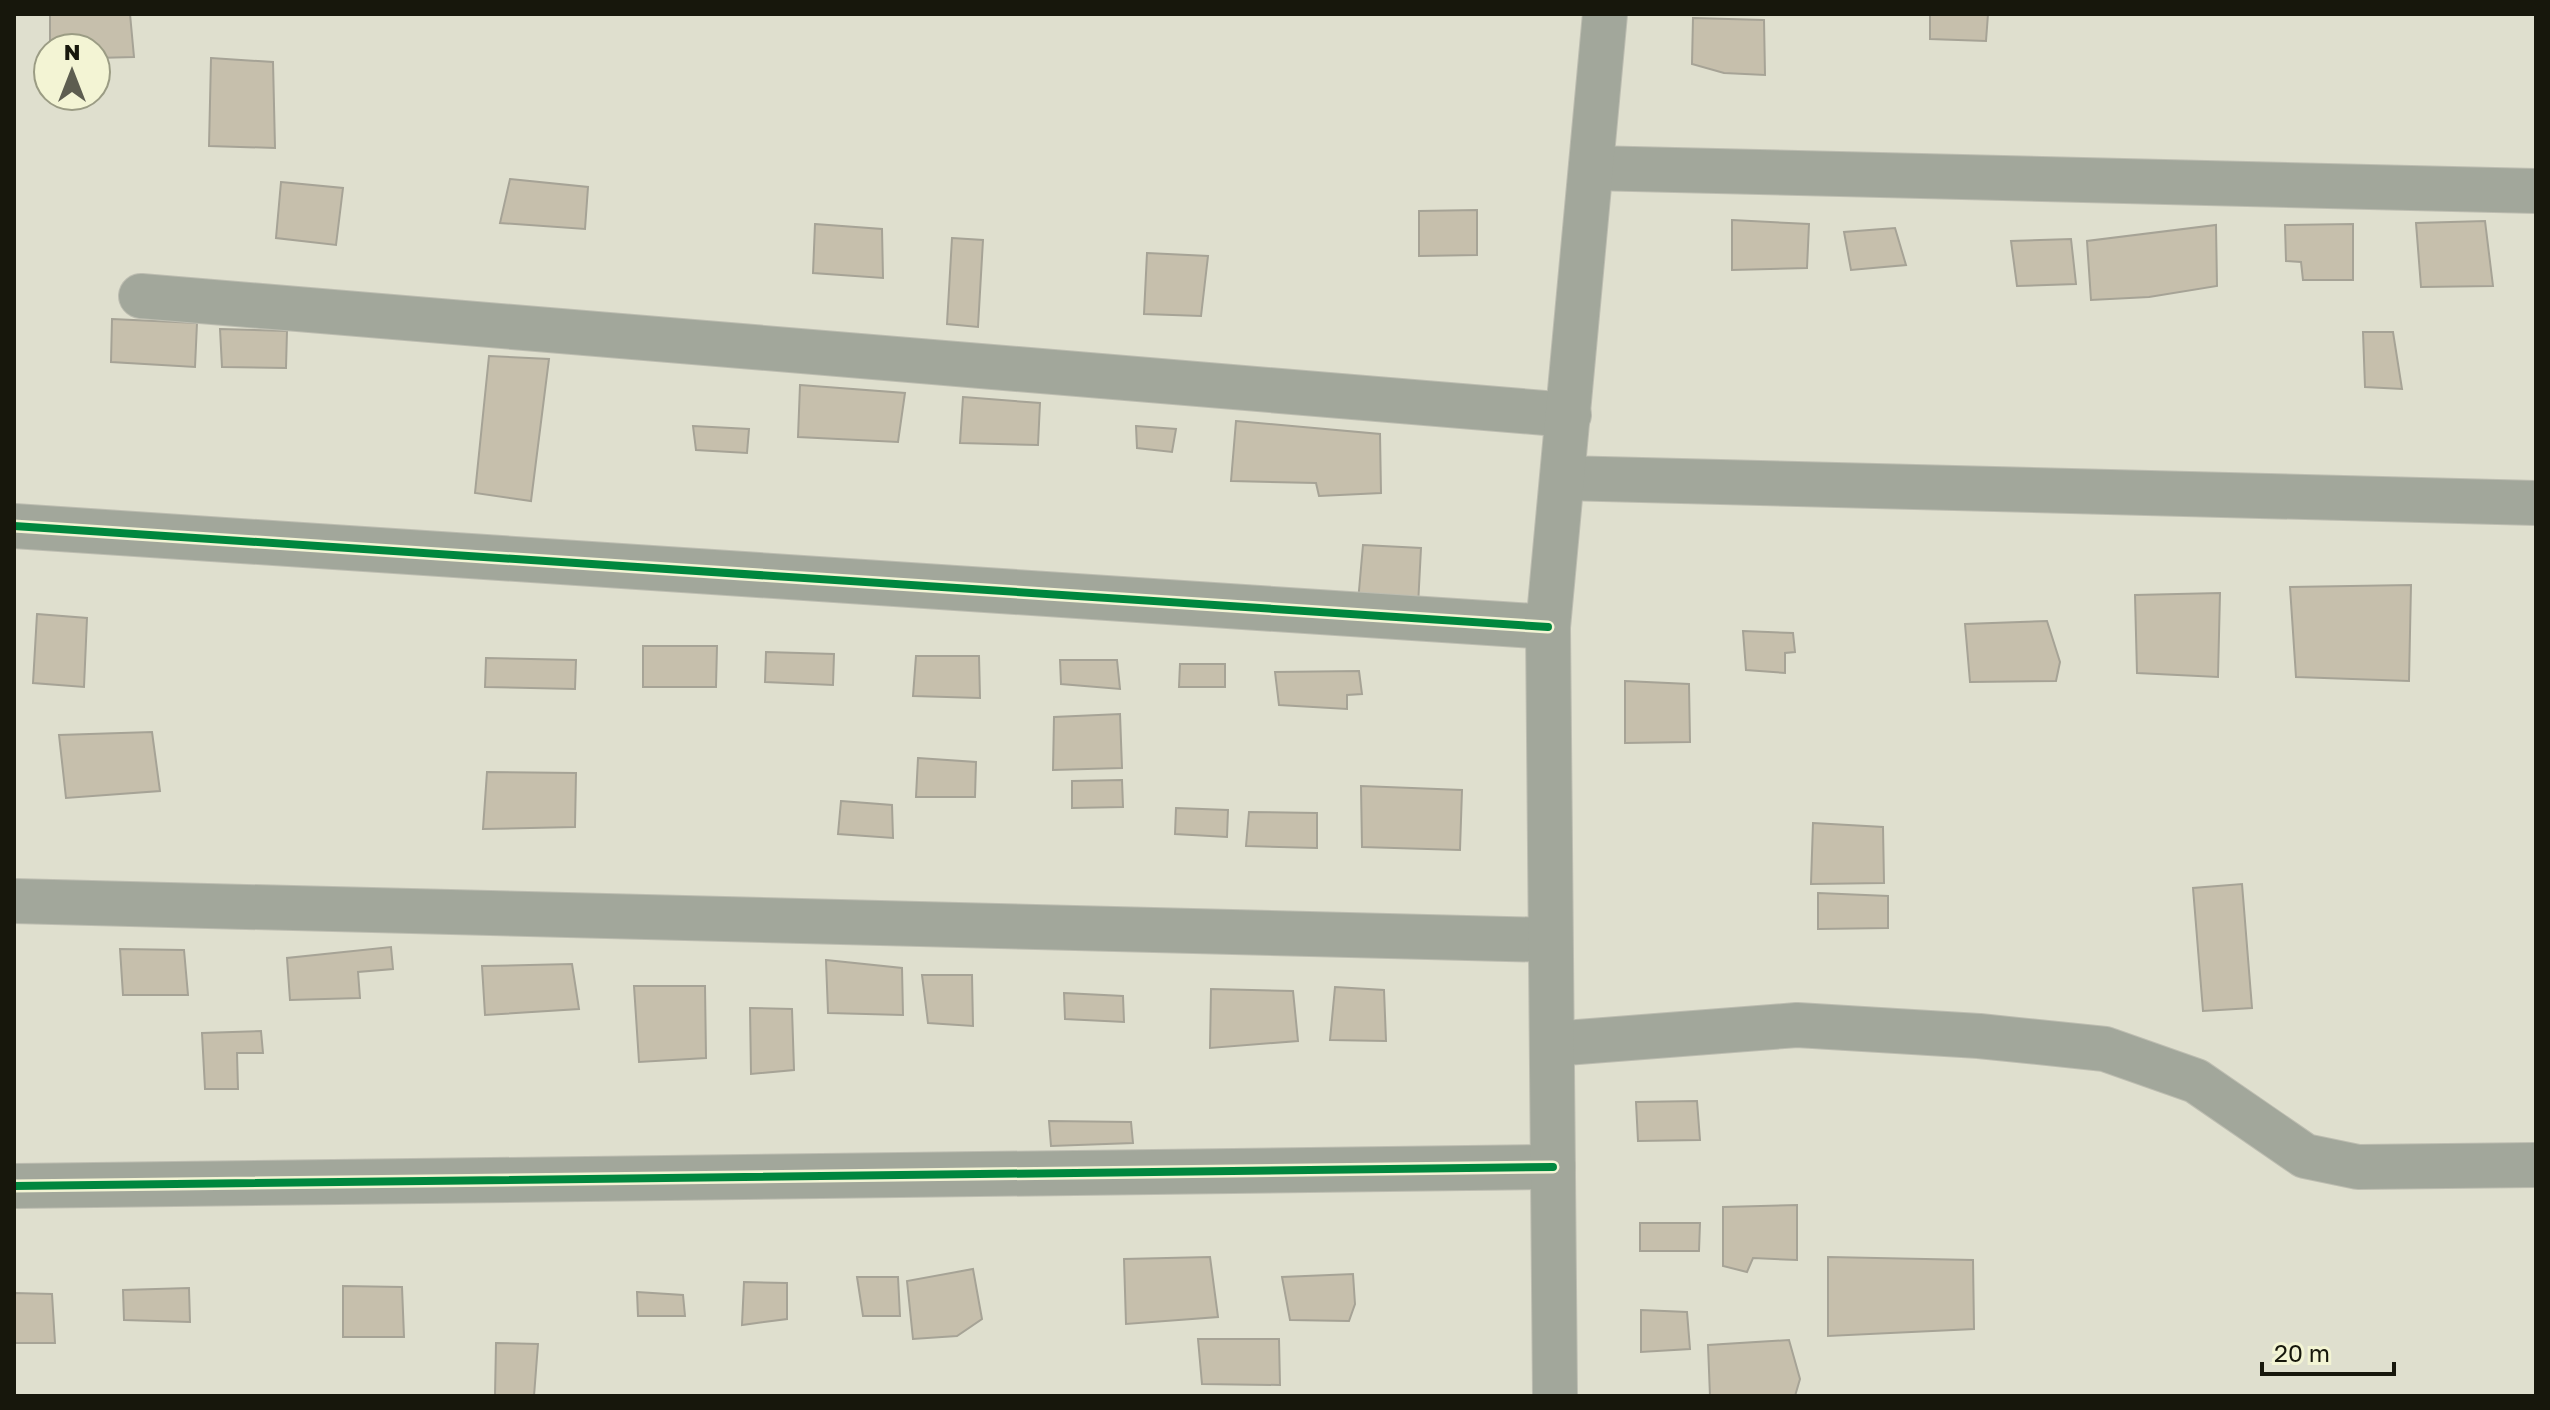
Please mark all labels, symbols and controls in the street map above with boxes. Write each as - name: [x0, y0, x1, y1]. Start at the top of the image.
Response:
- north arrow: [32, 32, 112, 112]
- text: N: [64, 38, 80, 65]
- scale bar: [2262, 1326, 2394, 1376]
- text: 20 m: [2274, 1338, 2330, 1367]

